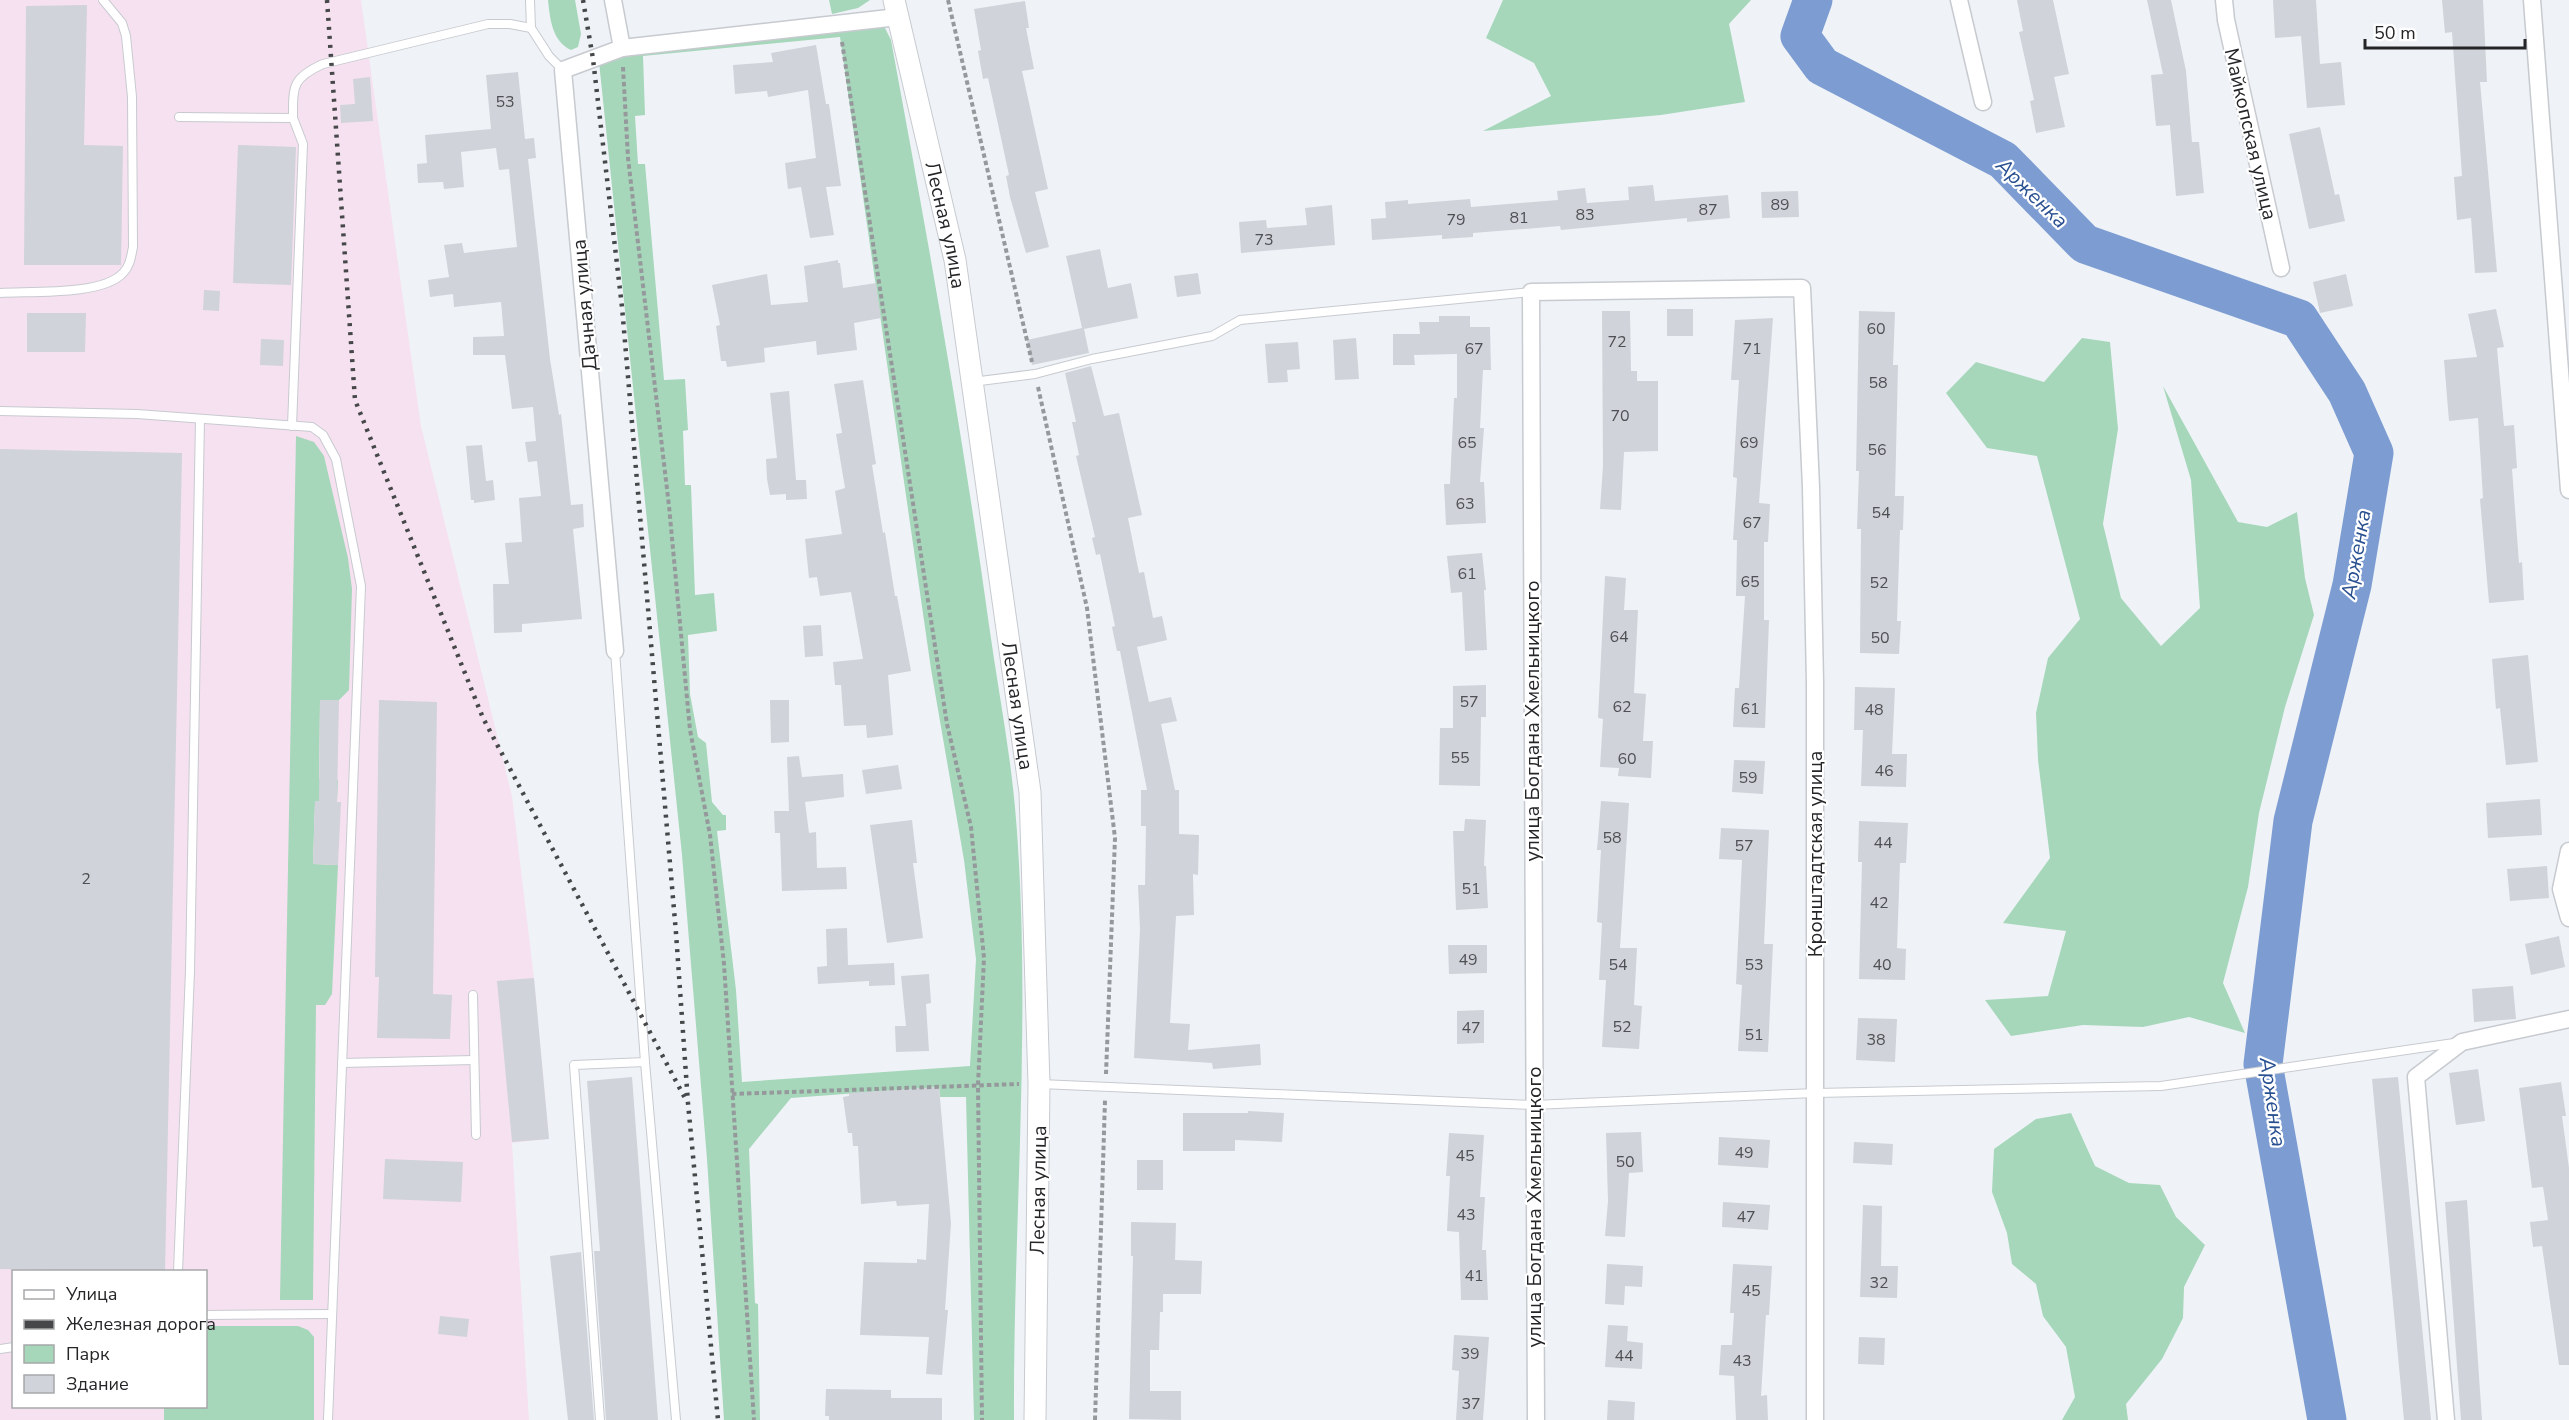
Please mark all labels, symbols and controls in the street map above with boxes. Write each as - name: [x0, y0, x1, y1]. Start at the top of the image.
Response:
- scale bar: [2365, 12, 2526, 50]
- text: 50 m: [2374, 21, 2416, 45]
- street label: Майкопская улица: [2218, 46, 2283, 223]
- house number: 53: [495, 91, 515, 113]
- water label: Арженка: [1989, 151, 2074, 234]
- street label: Лесная улица: [918, 159, 972, 290]
- house number: 89: [1770, 194, 1790, 216]
- house number: 87: [1698, 199, 1718, 221]
- house number: 83: [1575, 204, 1595, 226]
- house number: 81: [1509, 207, 1529, 229]
- house number: 79: [1446, 209, 1466, 231]
- house number: 73: [1254, 229, 1274, 251]
- street label: Дачная улица: [565, 238, 604, 372]
- house number: 60: [1866, 318, 1886, 340]
- house number: 72: [1607, 331, 1627, 353]
- house number: 67: [1464, 338, 1484, 360]
- house number: 71: [1742, 338, 1762, 360]
- house number: 58: [1868, 372, 1888, 394]
- house number: 70: [1610, 405, 1630, 427]
- house number: 65: [1457, 432, 1477, 454]
- house number: 69: [1739, 432, 1759, 454]
- house number: 56: [1867, 439, 1887, 461]
- house number: 63: [1455, 493, 1475, 515]
- house number: 54: [1871, 502, 1891, 524]
- water label: Арженка: [2334, 507, 2378, 602]
- house number: 67: [1742, 512, 1762, 534]
- house number: 61: [1457, 563, 1477, 585]
- house number: 65: [1740, 571, 1760, 593]
- house number: 52: [1869, 572, 1889, 594]
- street label: улица Богдана Хмельницкого: [1519, 581, 1546, 861]
- house number: 64: [1609, 626, 1629, 648]
- house number: 50: [1870, 627, 1890, 649]
- street label: Лесная улица: [995, 640, 1040, 772]
- house number: 57: [1459, 691, 1479, 713]
- house number: 62: [1612, 696, 1632, 718]
- house number: 61: [1740, 698, 1760, 720]
- house number: 48: [1864, 699, 1884, 721]
- house number: 55: [1450, 747, 1470, 769]
- house number: 60: [1617, 748, 1637, 770]
- street label: Кронштадтская улица: [1802, 751, 1829, 957]
- house number: 46: [1874, 760, 1894, 782]
- house number: 59: [1738, 767, 1758, 789]
- house number: 58: [1602, 827, 1622, 849]
- house number: 44: [1873, 832, 1893, 854]
- house number: 57: [1734, 835, 1754, 857]
- house number: 2: [81, 868, 91, 890]
- house number: 51: [1461, 878, 1481, 900]
- house number: 42: [1869, 892, 1889, 914]
- house number: 49: [1458, 949, 1478, 971]
- house number: 54: [1608, 954, 1628, 976]
- house number: 53: [1744, 954, 1764, 976]
- house number: 40: [1872, 954, 1892, 976]
- house number: 52: [1612, 1016, 1632, 1038]
- house number: 47: [1461, 1017, 1481, 1039]
- house number: 51: [1744, 1024, 1764, 1046]
- house number: 38: [1866, 1029, 1886, 1051]
- water label: Арженка: [2253, 1054, 2293, 1149]
- street label: улица Богдана Хмельницкого: [1521, 1067, 1548, 1347]
- street label: Лесная улица: [1024, 1125, 1053, 1255]
- house number: 49: [1734, 1142, 1754, 1164]
- house number: 45: [1455, 1145, 1475, 1167]
- house number: 50: [1615, 1151, 1635, 1173]
- house number: 43: [1456, 1204, 1476, 1226]
- house number: 47: [1736, 1206, 1756, 1228]
- house number: 41: [1464, 1265, 1484, 1287]
- legend: [12, 1270, 207, 1408]
- house number: 32: [1869, 1272, 1889, 1294]
- house number: 45: [1741, 1280, 1761, 1302]
- text: Улица: [65, 1282, 117, 1306]
- text: Железная дорога: [66, 1312, 216, 1336]
- text: Парк: [66, 1342, 110, 1366]
- house number: 39: [1460, 1343, 1480, 1365]
- house number: 44: [1614, 1345, 1634, 1367]
- house number: 43: [1732, 1350, 1752, 1372]
- text: Здание: [66, 1372, 129, 1396]
- house number: 37: [1461, 1393, 1481, 1415]

